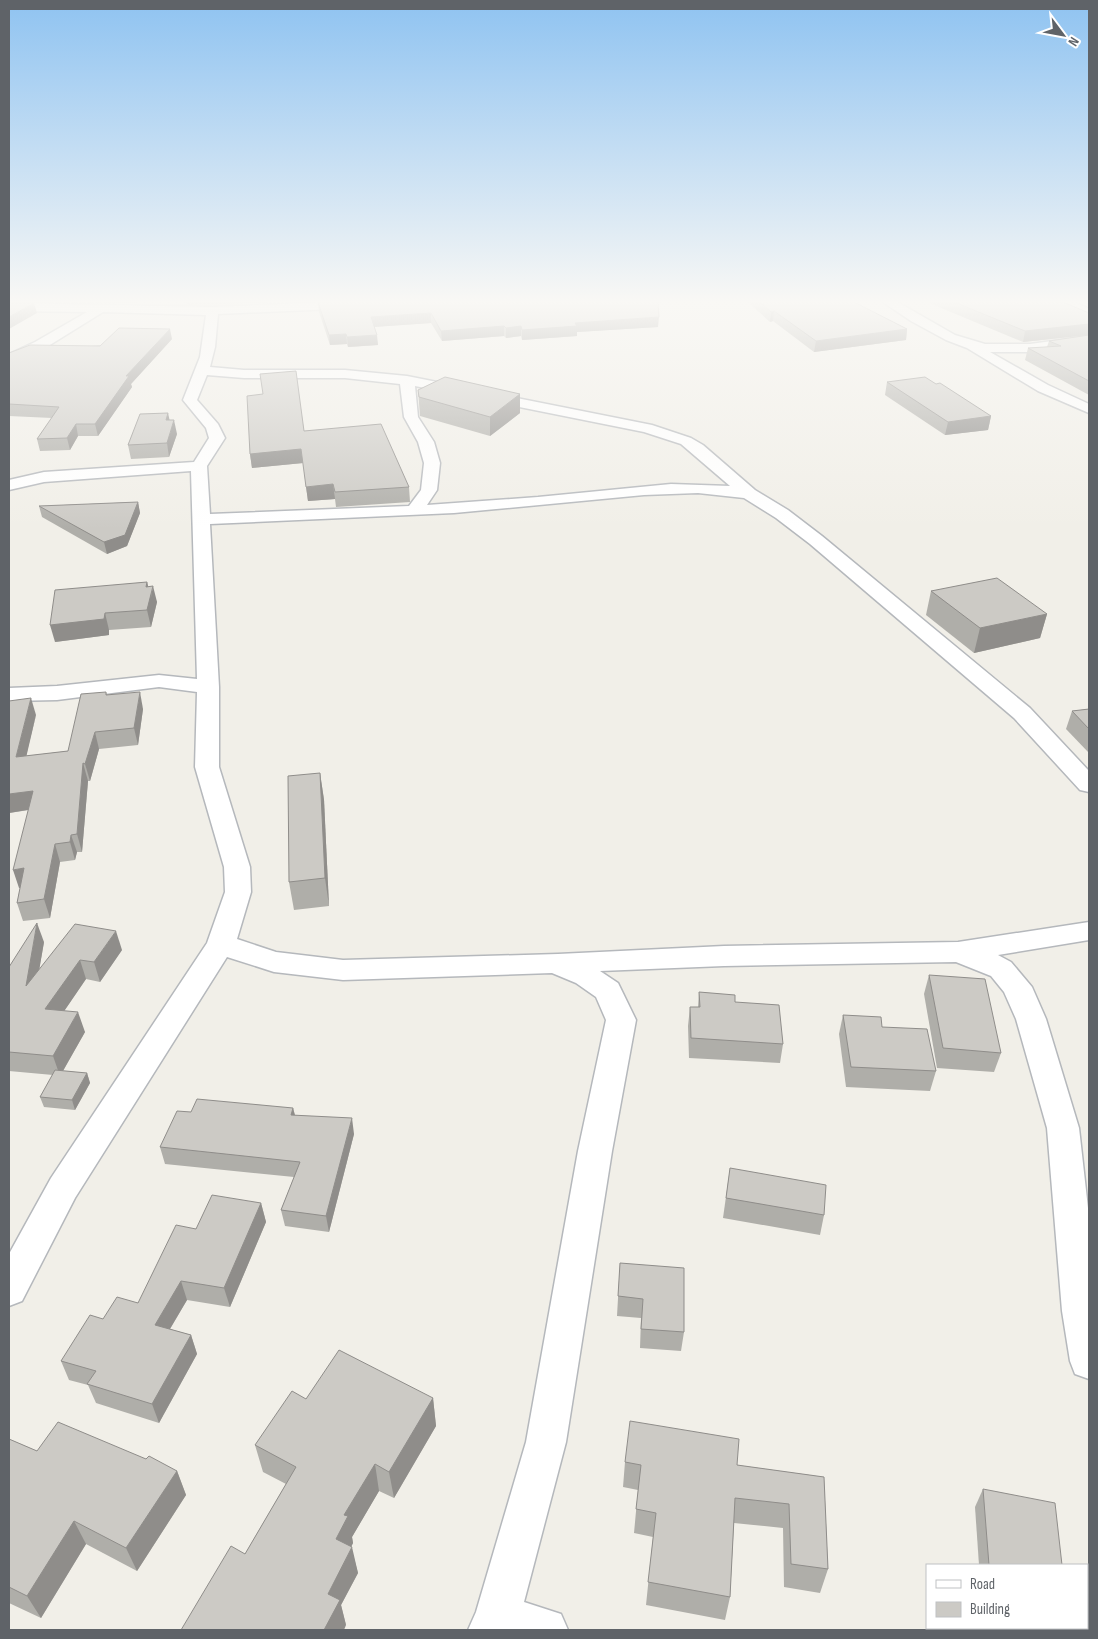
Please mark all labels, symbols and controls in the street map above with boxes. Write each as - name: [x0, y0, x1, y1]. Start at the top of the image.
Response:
- north arrow: [1038, 10, 1088, 60]
- text: N: [1064, 34, 1083, 49]
- legend: [926, 1564, 1088, 1629]
- text: Road: [970, 1575, 995, 1594]
- text: Building: [970, 1600, 1010, 1619]

